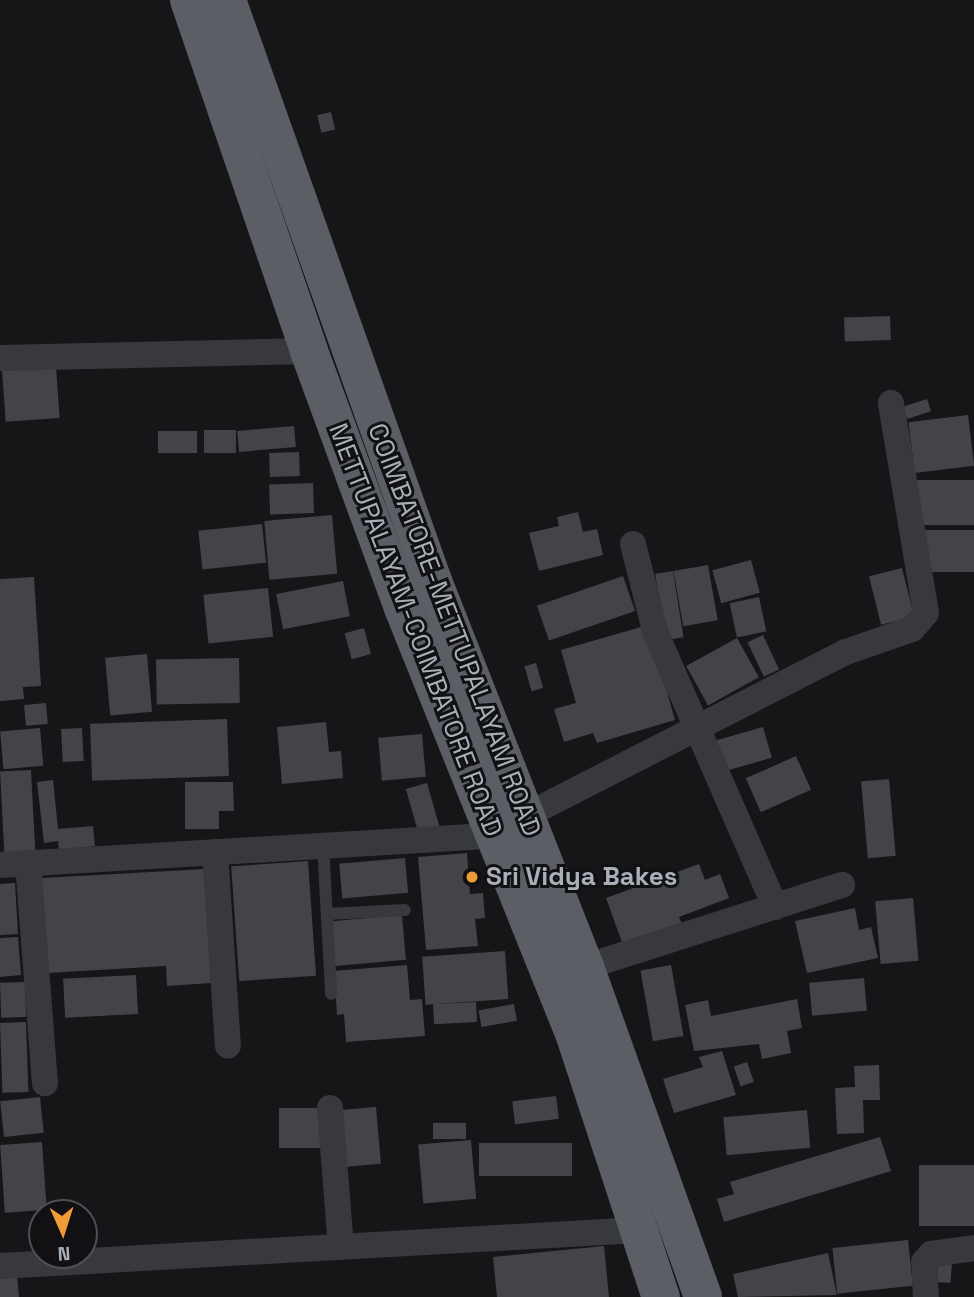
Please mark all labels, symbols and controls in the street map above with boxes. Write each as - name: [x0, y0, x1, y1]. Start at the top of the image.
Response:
- street label: METTUPALAYAM-COIMBATORE ROAD: [322, 419, 508, 841]
- street label: COIMBATORE-METTUPALAYAM ROAD: [361, 419, 547, 841]
- place label: Sri Vidya Bakes: [486, 861, 678, 893]
- marker: Sri Vidya Bakes: [464, 869, 480, 885]
- north arrow: [28, 1199, 98, 1269]
- text: N: [57, 1241, 71, 1266]

